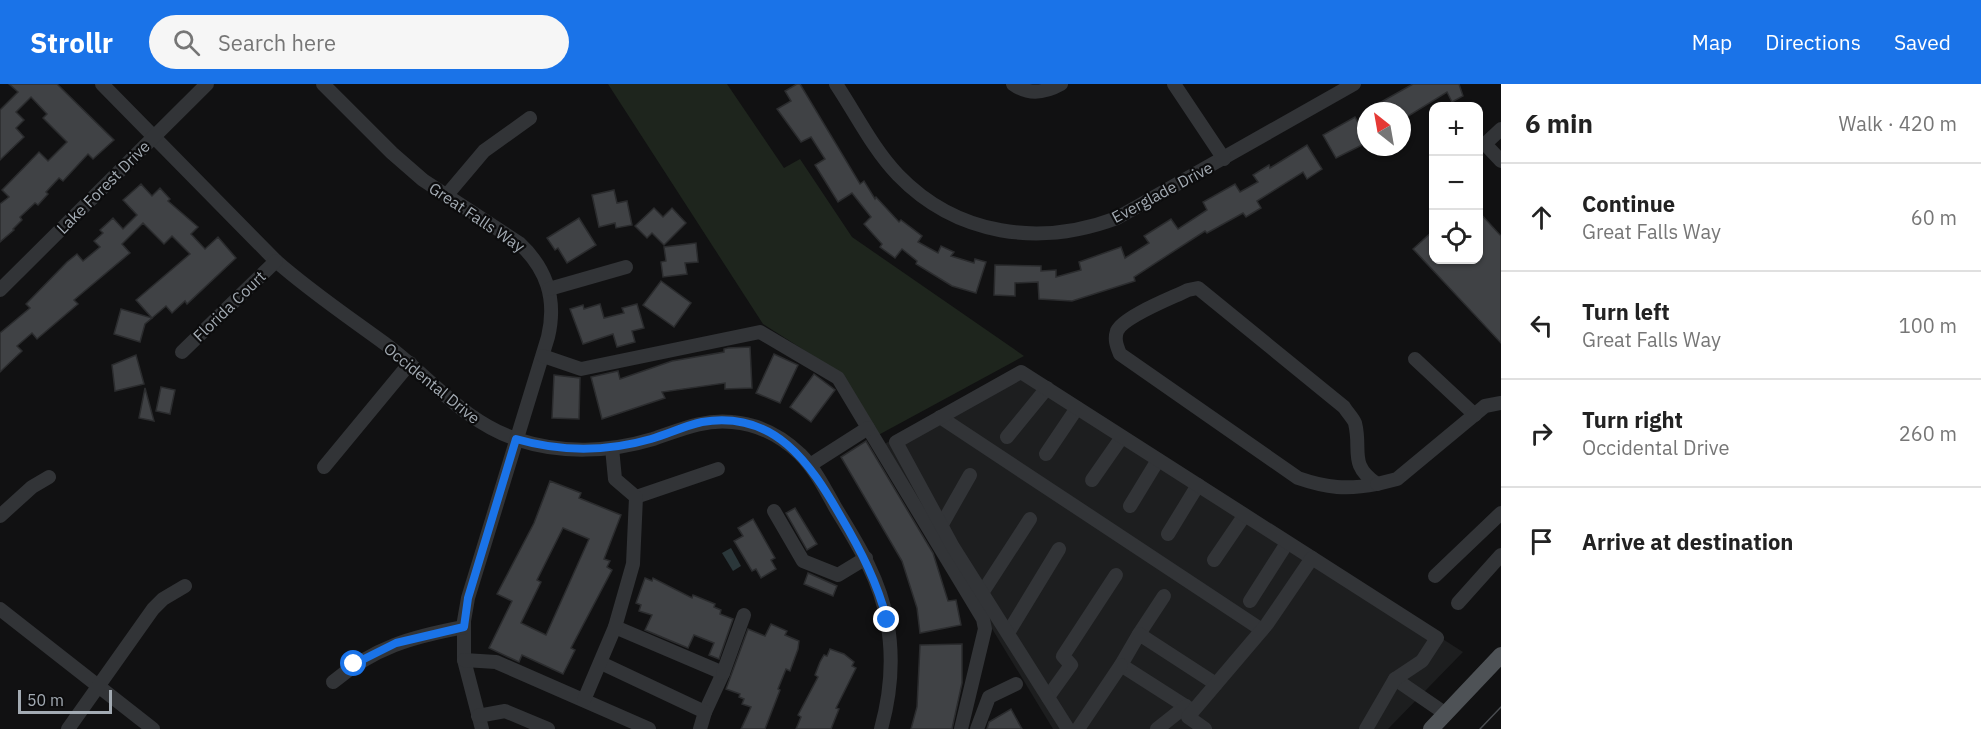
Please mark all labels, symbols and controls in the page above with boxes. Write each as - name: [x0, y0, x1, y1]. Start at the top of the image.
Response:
- search box: [149, 15, 569, 69]
- text: Strollr: [30, 24, 113, 61]
- icon: search: [170, 26, 203, 59]
- text: Search here: [218, 28, 336, 57]
- text: Map: [1692, 28, 1732, 56]
- text: Directions: [1765, 28, 1861, 56]
- text: Saved: [1894, 28, 1951, 56]
- north arrow: [1357, 102, 1411, 156]
- map controls: [1429, 102, 1483, 264]
- button: +: [1429, 102, 1483, 156]
- text: 6 min: [1525, 106, 1593, 140]
- text: Walk · 420 m: [1839, 110, 1957, 137]
- street label: Lake Forest Drive: [52, 136, 154, 238]
- button: −: [1429, 156, 1483, 210]
- street label: Everglade Drive: [1108, 157, 1216, 227]
- street label: Great Falls Way: [425, 178, 529, 256]
- text: Continue: [1582, 189, 1675, 218]
- icon: ahead: [1525, 201, 1558, 234]
- text: 60 m: [1911, 204, 1957, 231]
- button: locate: [1429, 210, 1483, 264]
- text: Great Falls Way: [1582, 218, 1721, 245]
- street label: Florida Court: [189, 266, 269, 346]
- text: Turn left: [1582, 297, 1670, 326]
- icon: left: [1525, 309, 1558, 342]
- text: 100 m: [1899, 312, 1957, 339]
- text: Great Falls Way: [1582, 326, 1721, 353]
- street label: Occidental Drive: [380, 338, 484, 428]
- text: Turn right: [1582, 405, 1683, 434]
- icon: right: [1525, 417, 1558, 450]
- text: 260 m: [1899, 420, 1957, 447]
- text: Occidental Drive: [1582, 434, 1729, 461]
- icon: arrive: [1525, 525, 1558, 558]
- text: Arrive at destination: [1582, 527, 1793, 556]
- route end: [873, 606, 899, 632]
- route start: [340, 650, 366, 676]
- scale bar: [18, 687, 112, 714]
- text: 50 m: [27, 690, 64, 710]

